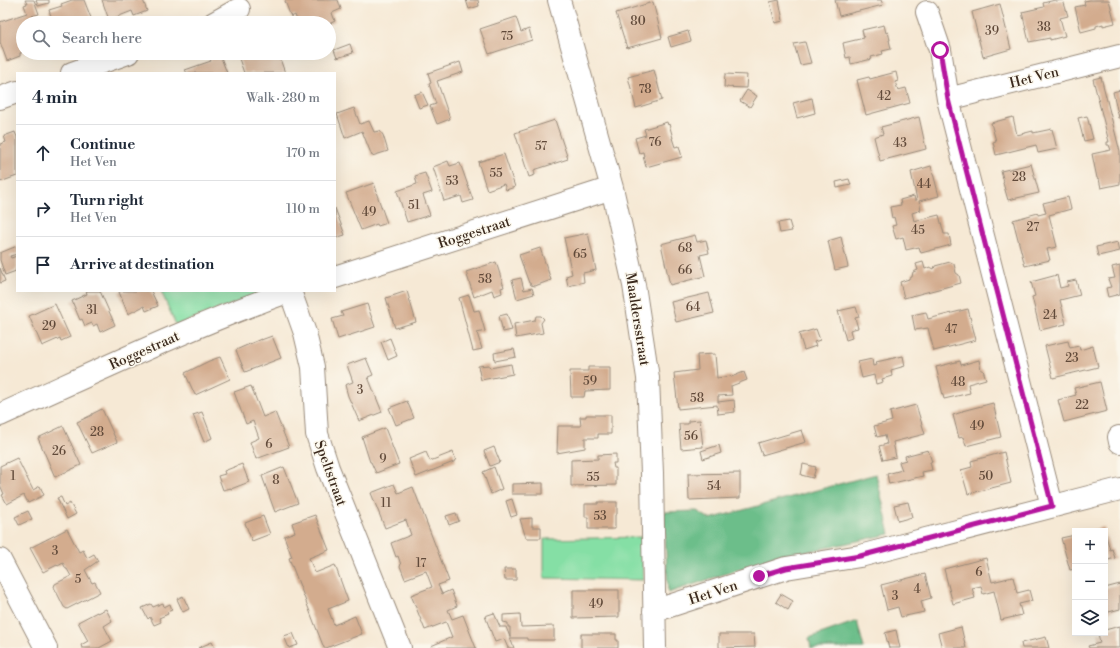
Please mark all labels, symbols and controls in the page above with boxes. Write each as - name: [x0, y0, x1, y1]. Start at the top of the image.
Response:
- house number: 80: [630, 14, 646, 29]
- search box: [16, 16, 336, 60]
- house number: 38: [1037, 20, 1051, 35]
- house number: 39: [985, 24, 999, 39]
- icon: search: [30, 27, 52, 49]
- text: Search here: [62, 29, 142, 48]
- house number: 75: [501, 29, 514, 44]
- route start: [931, 41, 949, 59]
- street label: Het Ven: [1008, 63, 1061, 93]
- house number: 78: [638, 82, 652, 97]
- text: 4 min: [32, 87, 77, 109]
- house number: 42: [877, 89, 891, 104]
- text: Walk · 280 m: [246, 90, 320, 106]
- text: Continue: [70, 135, 135, 154]
- house number: 76: [649, 135, 661, 150]
- house number: 43: [893, 136, 907, 151]
- house number: 57: [535, 139, 547, 154]
- icon: ahead: [32, 142, 54, 164]
- text: 170 m: [286, 145, 320, 161]
- text: Het Ven: [70, 154, 117, 170]
- house number: 55: [489, 166, 503, 181]
- house number: 28: [1012, 170, 1026, 185]
- house number: 53: [445, 174, 459, 189]
- house number: 44: [917, 177, 931, 192]
- text: Turn right: [70, 191, 144, 210]
- icon: right: [32, 198, 54, 220]
- house number: 51: [408, 198, 421, 213]
- text: 110 m: [286, 201, 320, 217]
- house number: 49: [362, 205, 376, 220]
- text: Het Ven: [70, 210, 117, 226]
- street label: Roggestraat: [436, 213, 513, 253]
- house number: 27: [1027, 220, 1039, 235]
- house number: 45: [911, 223, 925, 238]
- house number: 68: [678, 241, 692, 256]
- house number: 65: [573, 247, 587, 262]
- icon: arrive: [32, 254, 54, 276]
- text: Arrive at destination: [70, 255, 214, 274]
- house number: 66: [678, 263, 692, 278]
- street label: Maaldersstraat: [621, 271, 653, 367]
- house number: 58: [478, 272, 492, 287]
- house number: 64: [686, 300, 700, 315]
- house number: 31: [86, 303, 99, 318]
- house number: 24: [1043, 308, 1057, 323]
- house number: 29: [42, 319, 56, 334]
- house number: 47: [945, 322, 957, 337]
- street label: Roggestraat: [106, 327, 182, 374]
- house number: 23: [1065, 351, 1079, 366]
- house number: 59: [583, 374, 597, 389]
- house number: 48: [951, 375, 965, 390]
- house number: 3: [357, 383, 364, 398]
- house number: 58: [690, 391, 704, 406]
- house number: 22: [1075, 398, 1089, 413]
- house number: 49: [970, 419, 984, 434]
- house number: 28: [90, 425, 104, 440]
- house number: 56: [684, 429, 698, 444]
- house number: 6: [265, 437, 273, 452]
- street label: Speltstraat: [310, 438, 350, 509]
- house number: 26: [52, 444, 66, 459]
- house number: 9: [379, 452, 387, 467]
- house number: 1: [10, 469, 16, 484]
- house number: 50: [979, 469, 993, 484]
- house number: 55: [586, 470, 600, 485]
- house number: 8: [272, 473, 280, 488]
- house number: 54: [707, 479, 721, 494]
- house number: 11: [381, 496, 392, 511]
- house number: 53: [593, 509, 607, 524]
- map controls: [1072, 528, 1108, 636]
- button: +: [1072, 528, 1108, 564]
- house number: 3: [52, 544, 59, 559]
- house number: 17: [416, 556, 426, 571]
- button: −: [1072, 564, 1108, 600]
- house number: 6: [975, 565, 983, 580]
- route end: [750, 567, 768, 585]
- house number: 5: [75, 572, 82, 587]
- street label: Het Ven: [687, 576, 741, 609]
- house number: 4: [913, 582, 921, 597]
- house number: 3: [892, 589, 899, 604]
- house number: 49: [589, 597, 603, 612]
- button: layers: [1072, 600, 1108, 636]

